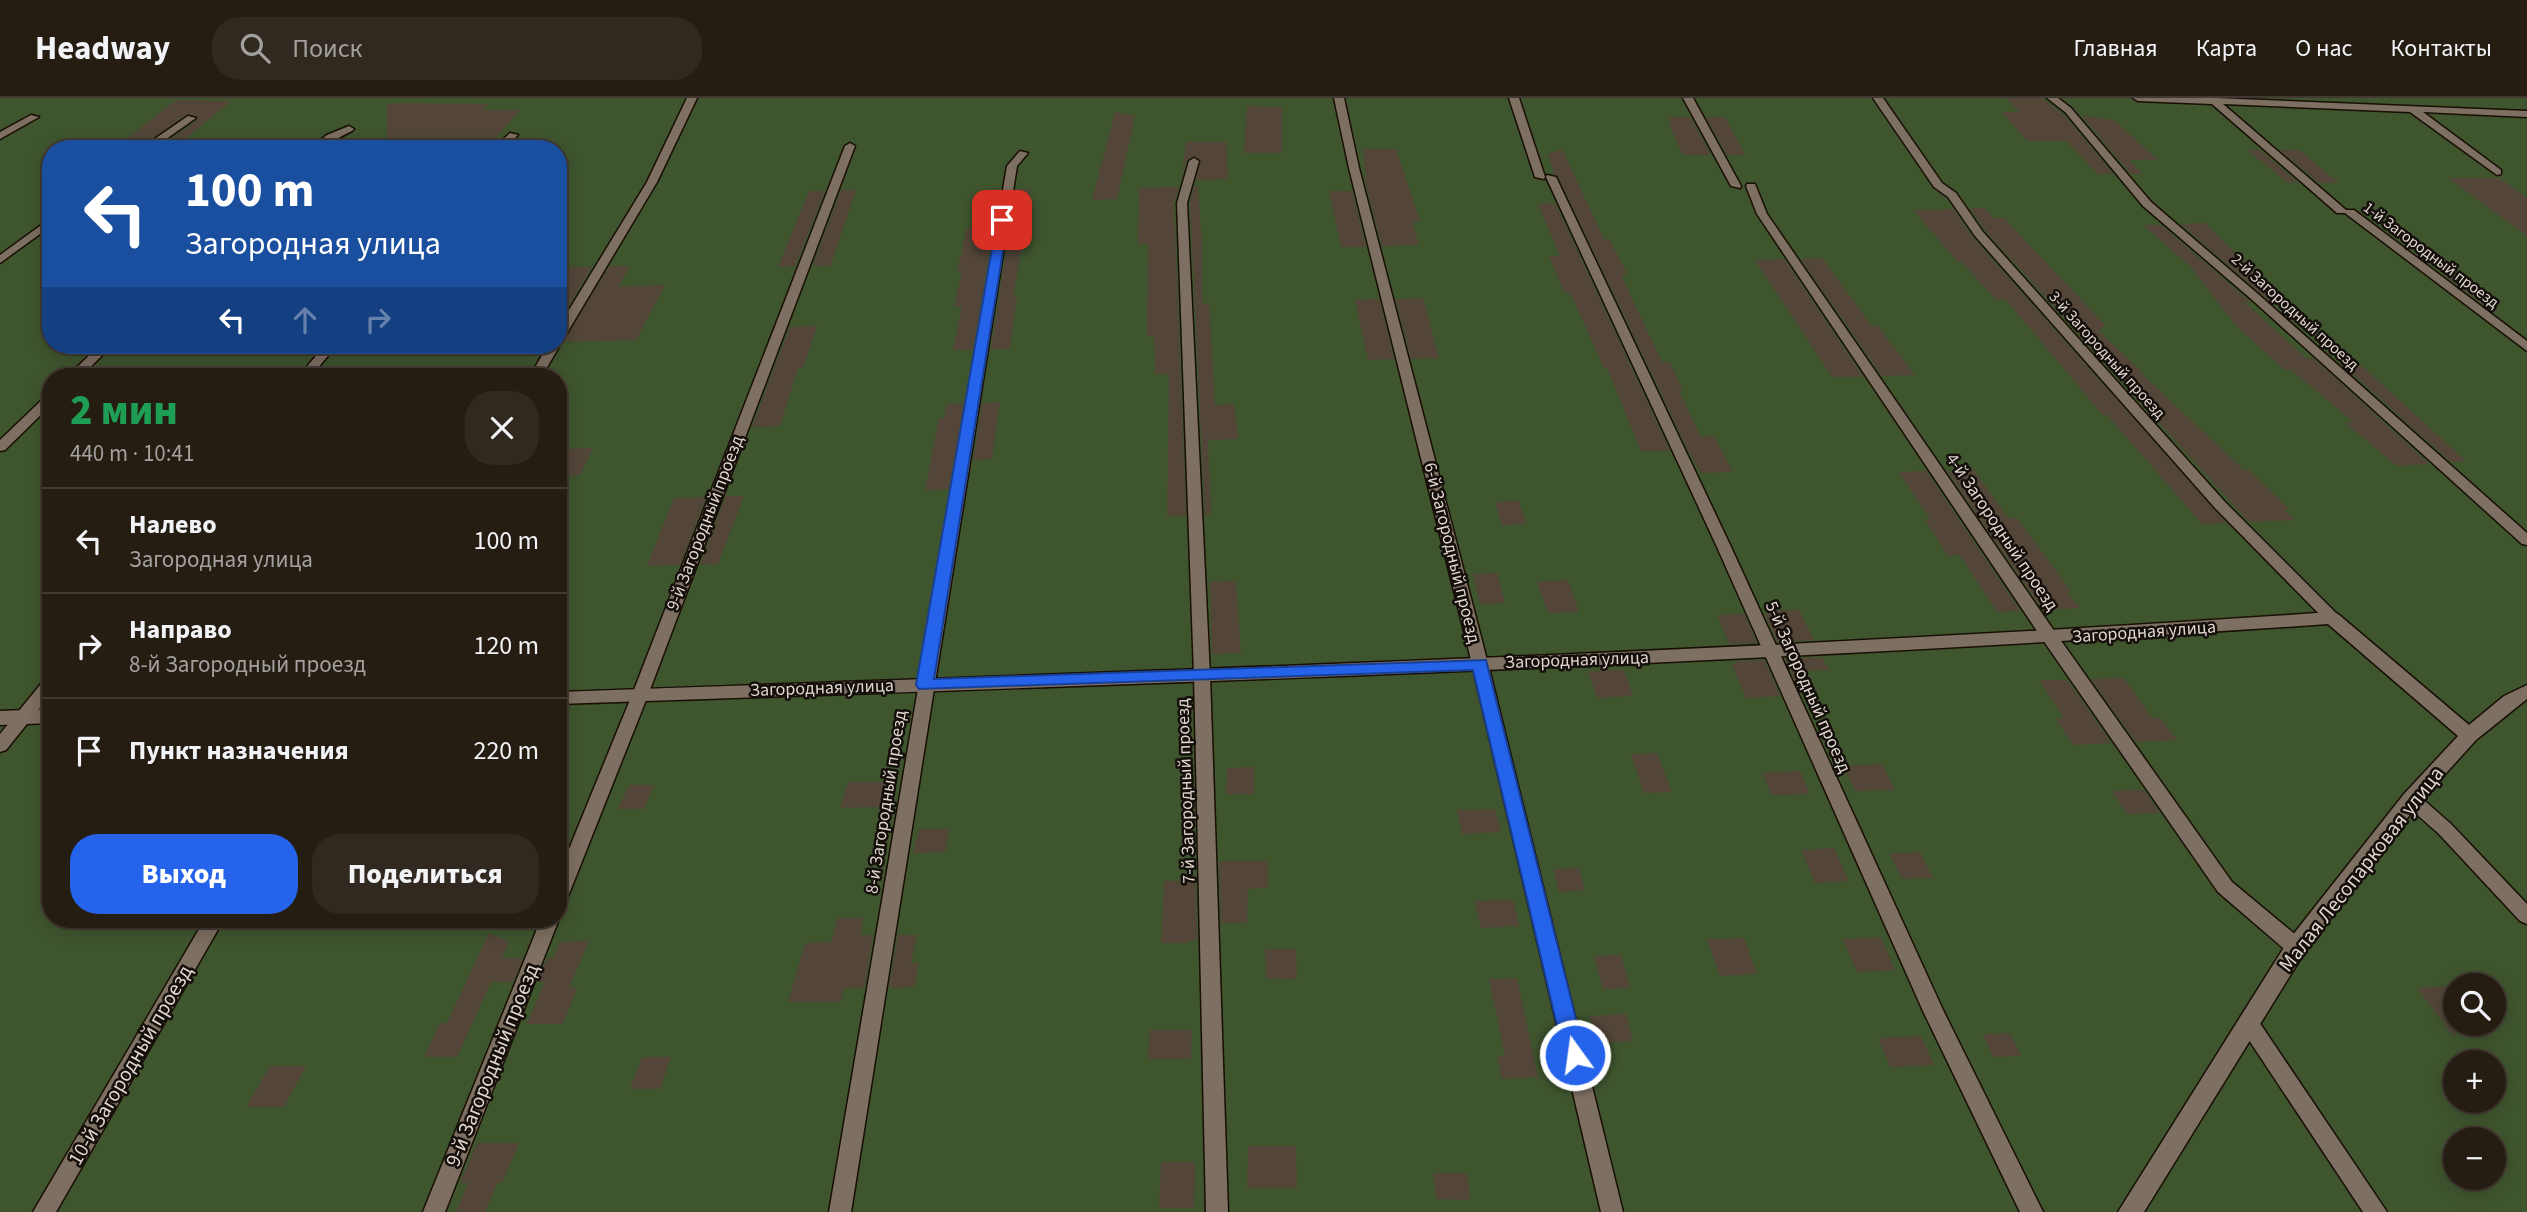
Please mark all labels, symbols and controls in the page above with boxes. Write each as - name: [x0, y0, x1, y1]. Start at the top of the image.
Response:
- search box: [212, 17, 702, 80]
- text: Headway: [35, 25, 170, 72]
- icon: search: [236, 29, 274, 67]
- text: Поиск: [292, 30, 362, 67]
- text: Главная: [2073, 31, 2158, 66]
- text: Карта: [2196, 31, 2257, 66]
- text: О нас: [2295, 31, 2352, 66]
- text: Контакты: [2390, 31, 2492, 66]
- text: 100 m: [185, 156, 314, 226]
- icon: left: [70, 168, 161, 259]
- pin: [972, 190, 1032, 250]
- street label: 1-й Загородный проезд: [2359, 197, 2504, 314]
- icon: arrive: [983, 201, 1021, 239]
- text: Загородная улица: [185, 221, 441, 267]
- street label: 2-й Загородный проезд: [2226, 249, 2364, 376]
- street label: 3-й Загородный проезд: [2044, 286, 2171, 424]
- icon: left: [213, 301, 251, 339]
- icon: ahead: [286, 301, 324, 339]
- icon: right: [359, 301, 397, 339]
- text: 2 мин: [70, 381, 178, 441]
- button: close: [465, 391, 539, 465]
- street label: 9-й Загородный проезд: [660, 432, 750, 614]
- text: 440 m · 10:41: [70, 437, 194, 470]
- street label: 4-й Загородный проезд: [1940, 448, 2064, 616]
- street label: 6-й Загородный проезд: [1417, 460, 1487, 646]
- text: Налево: [129, 506, 217, 543]
- icon: left: [70, 522, 108, 560]
- text: 100 m: [473, 522, 539, 559]
- text: Загородная улица: [129, 543, 313, 576]
- street label: 5-й Загородный проезд: [1759, 597, 1857, 777]
- text: Направо: [129, 611, 232, 648]
- street label: Загородная улица: [2071, 615, 2217, 649]
- icon: right: [70, 627, 108, 665]
- text: 120 m: [473, 627, 539, 664]
- street label: Загородная улица: [1505, 645, 1649, 675]
- text: 8-й Загородный проезд: [129, 648, 366, 681]
- street label: Загородная улица: [750, 673, 894, 703]
- street label: 7-й Загородный проезд: [1170, 697, 1202, 884]
- street label: 8-й Загородный проезд: [859, 708, 913, 896]
- icon: arrive: [70, 732, 108, 770]
- text: Пункт назначения: [129, 732, 349, 769]
- text: 220 m: [473, 732, 539, 769]
- street label: Малая Лесопарковая улица: [2271, 760, 2451, 978]
- button: Выход: [70, 834, 298, 914]
- button: Поделиться: [312, 834, 539, 914]
- street label: 10-й Загородный проезд: [60, 959, 200, 1171]
- street label: 9-й Загородный проезд: [438, 959, 546, 1171]
- map controls: [2443, 973, 2506, 1190]
- button: search: [2443, 973, 2506, 1036]
- position arrow: [1538, 1018, 1612, 1092]
- button: +: [2443, 1050, 2506, 1113]
- button: −: [2443, 1127, 2506, 1190]

